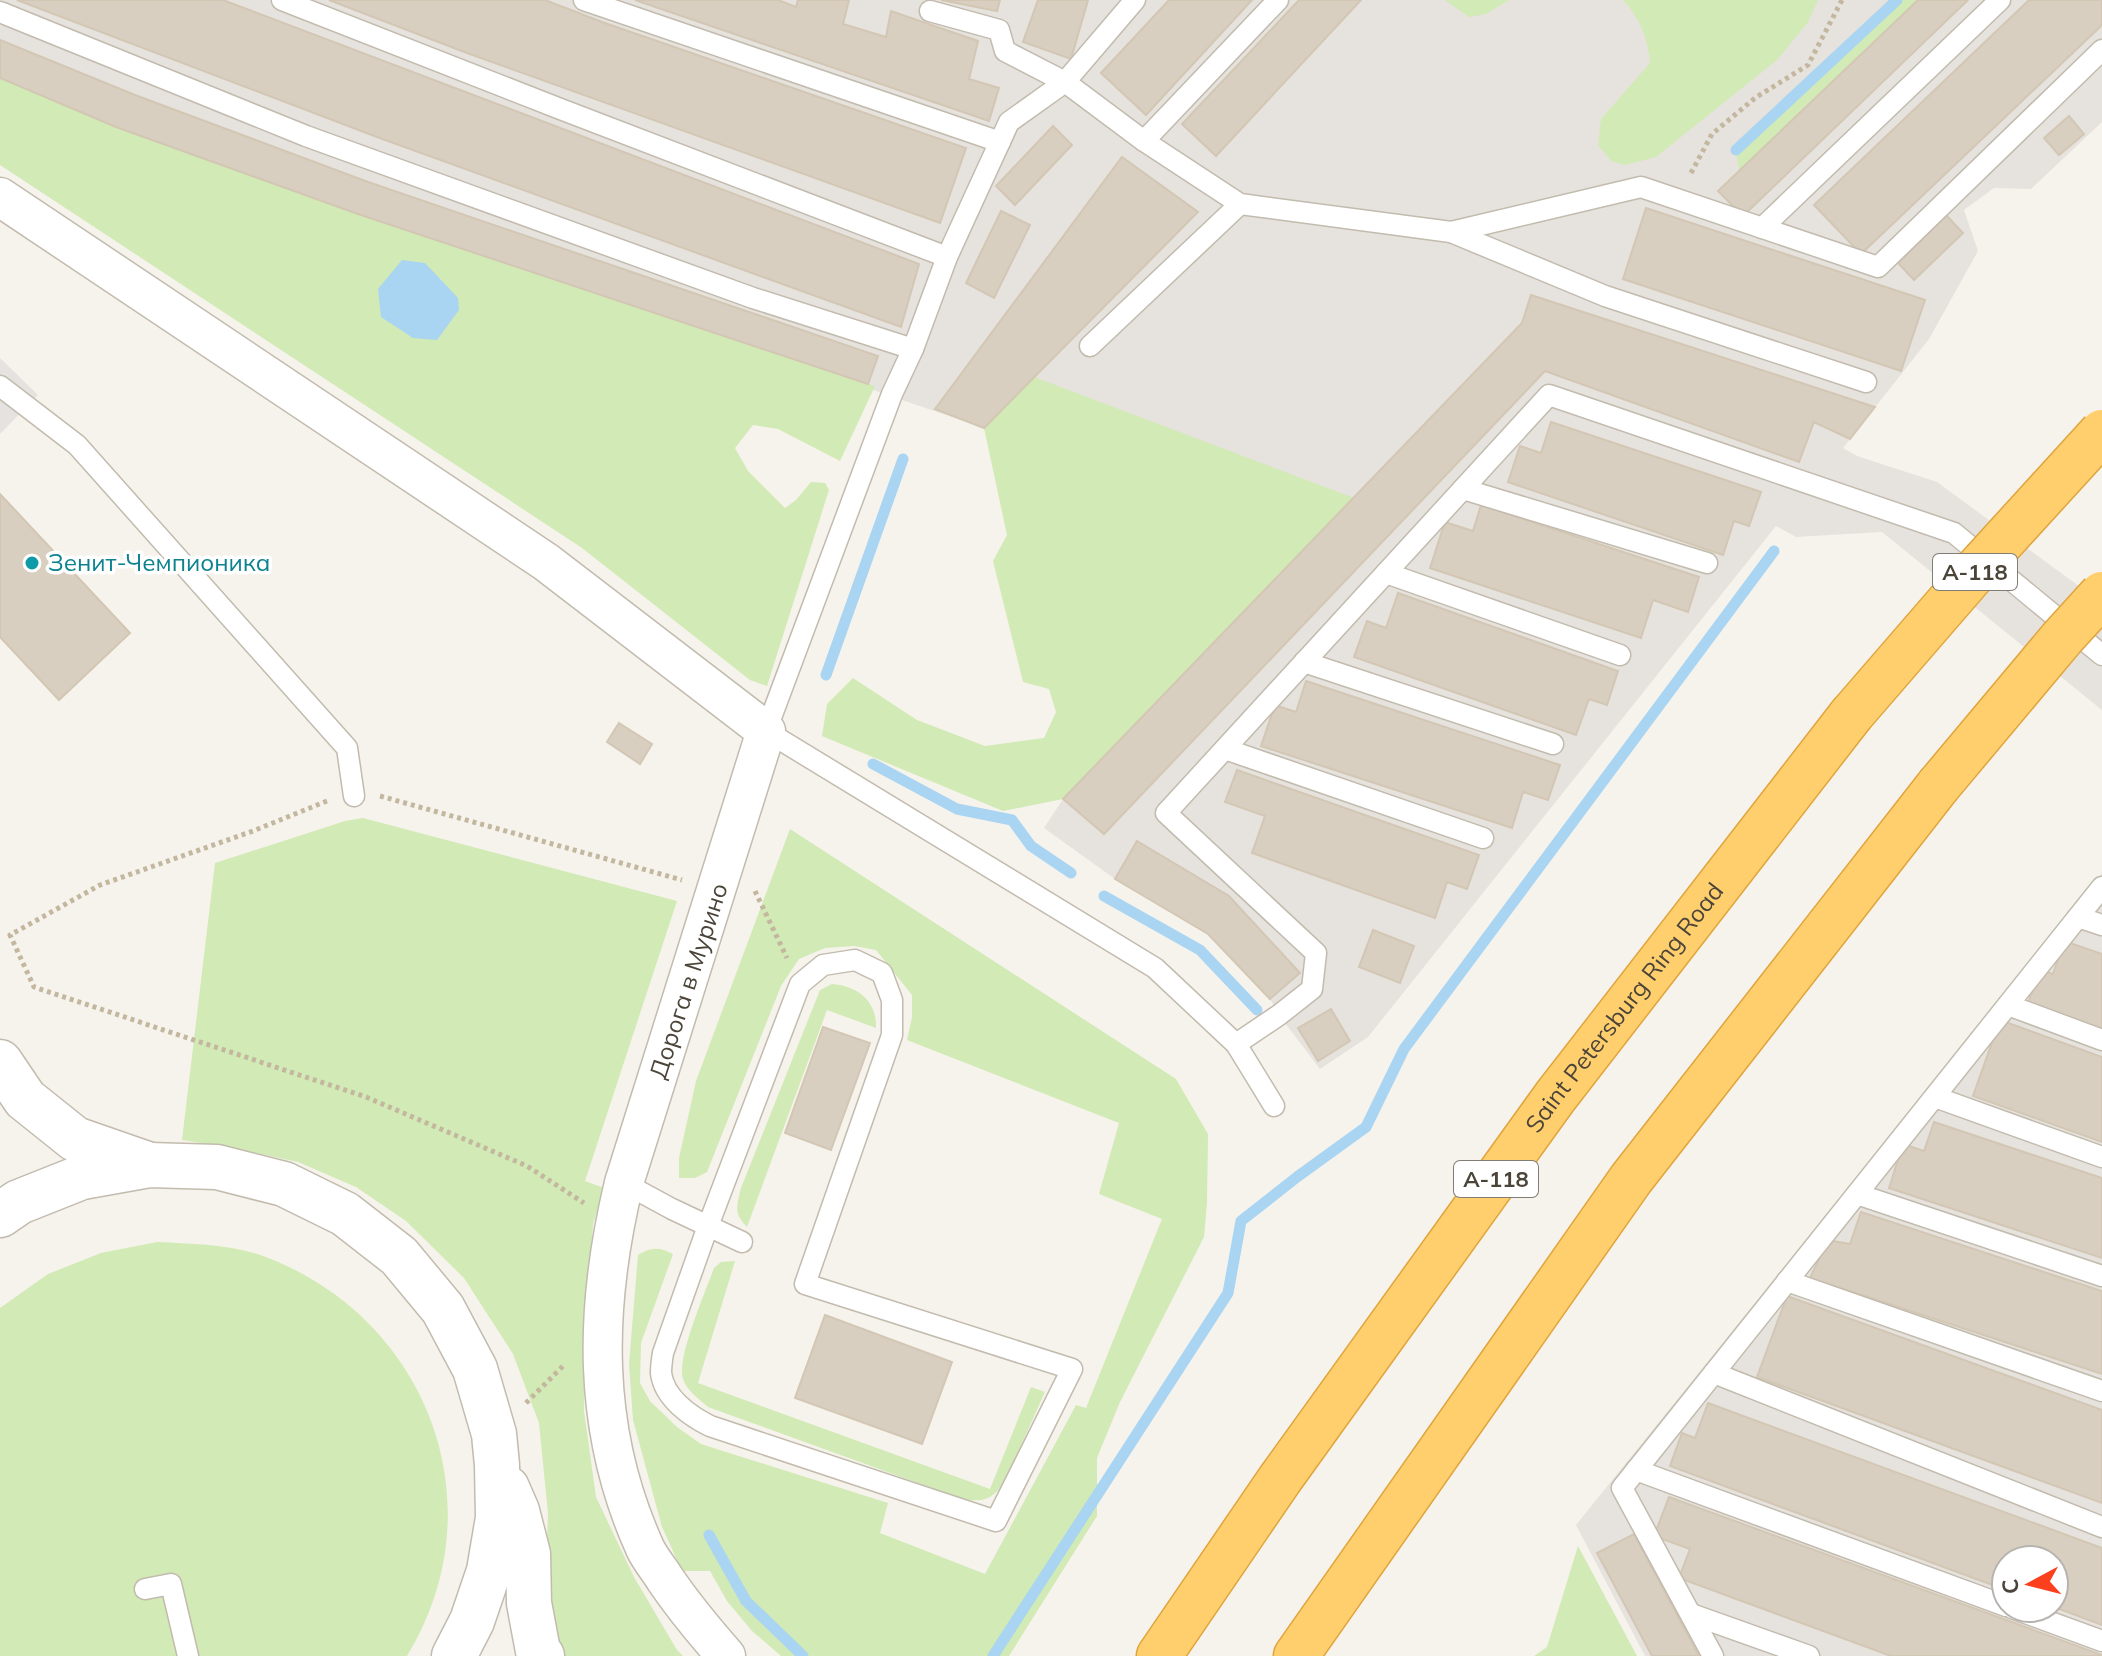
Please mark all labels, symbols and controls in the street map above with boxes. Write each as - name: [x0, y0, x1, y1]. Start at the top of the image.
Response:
- place label: Зенит-Чемпионика: [48, 547, 270, 577]
- marker: Зенит-Чемпионика: [23, 554, 41, 572]
- road number: А-118: [1933, 554, 2017, 590]
- street label: Saint Petersburg Ring Road: [1518, 876, 1729, 1138]
- street label: Дорога в Мурино: [642, 879, 734, 1082]
- road number: А-118: [1454, 1161, 1538, 1197]
- north arrow: [1990, 1544, 2070, 1624]
- text: С: [1995, 1577, 2025, 1596]

